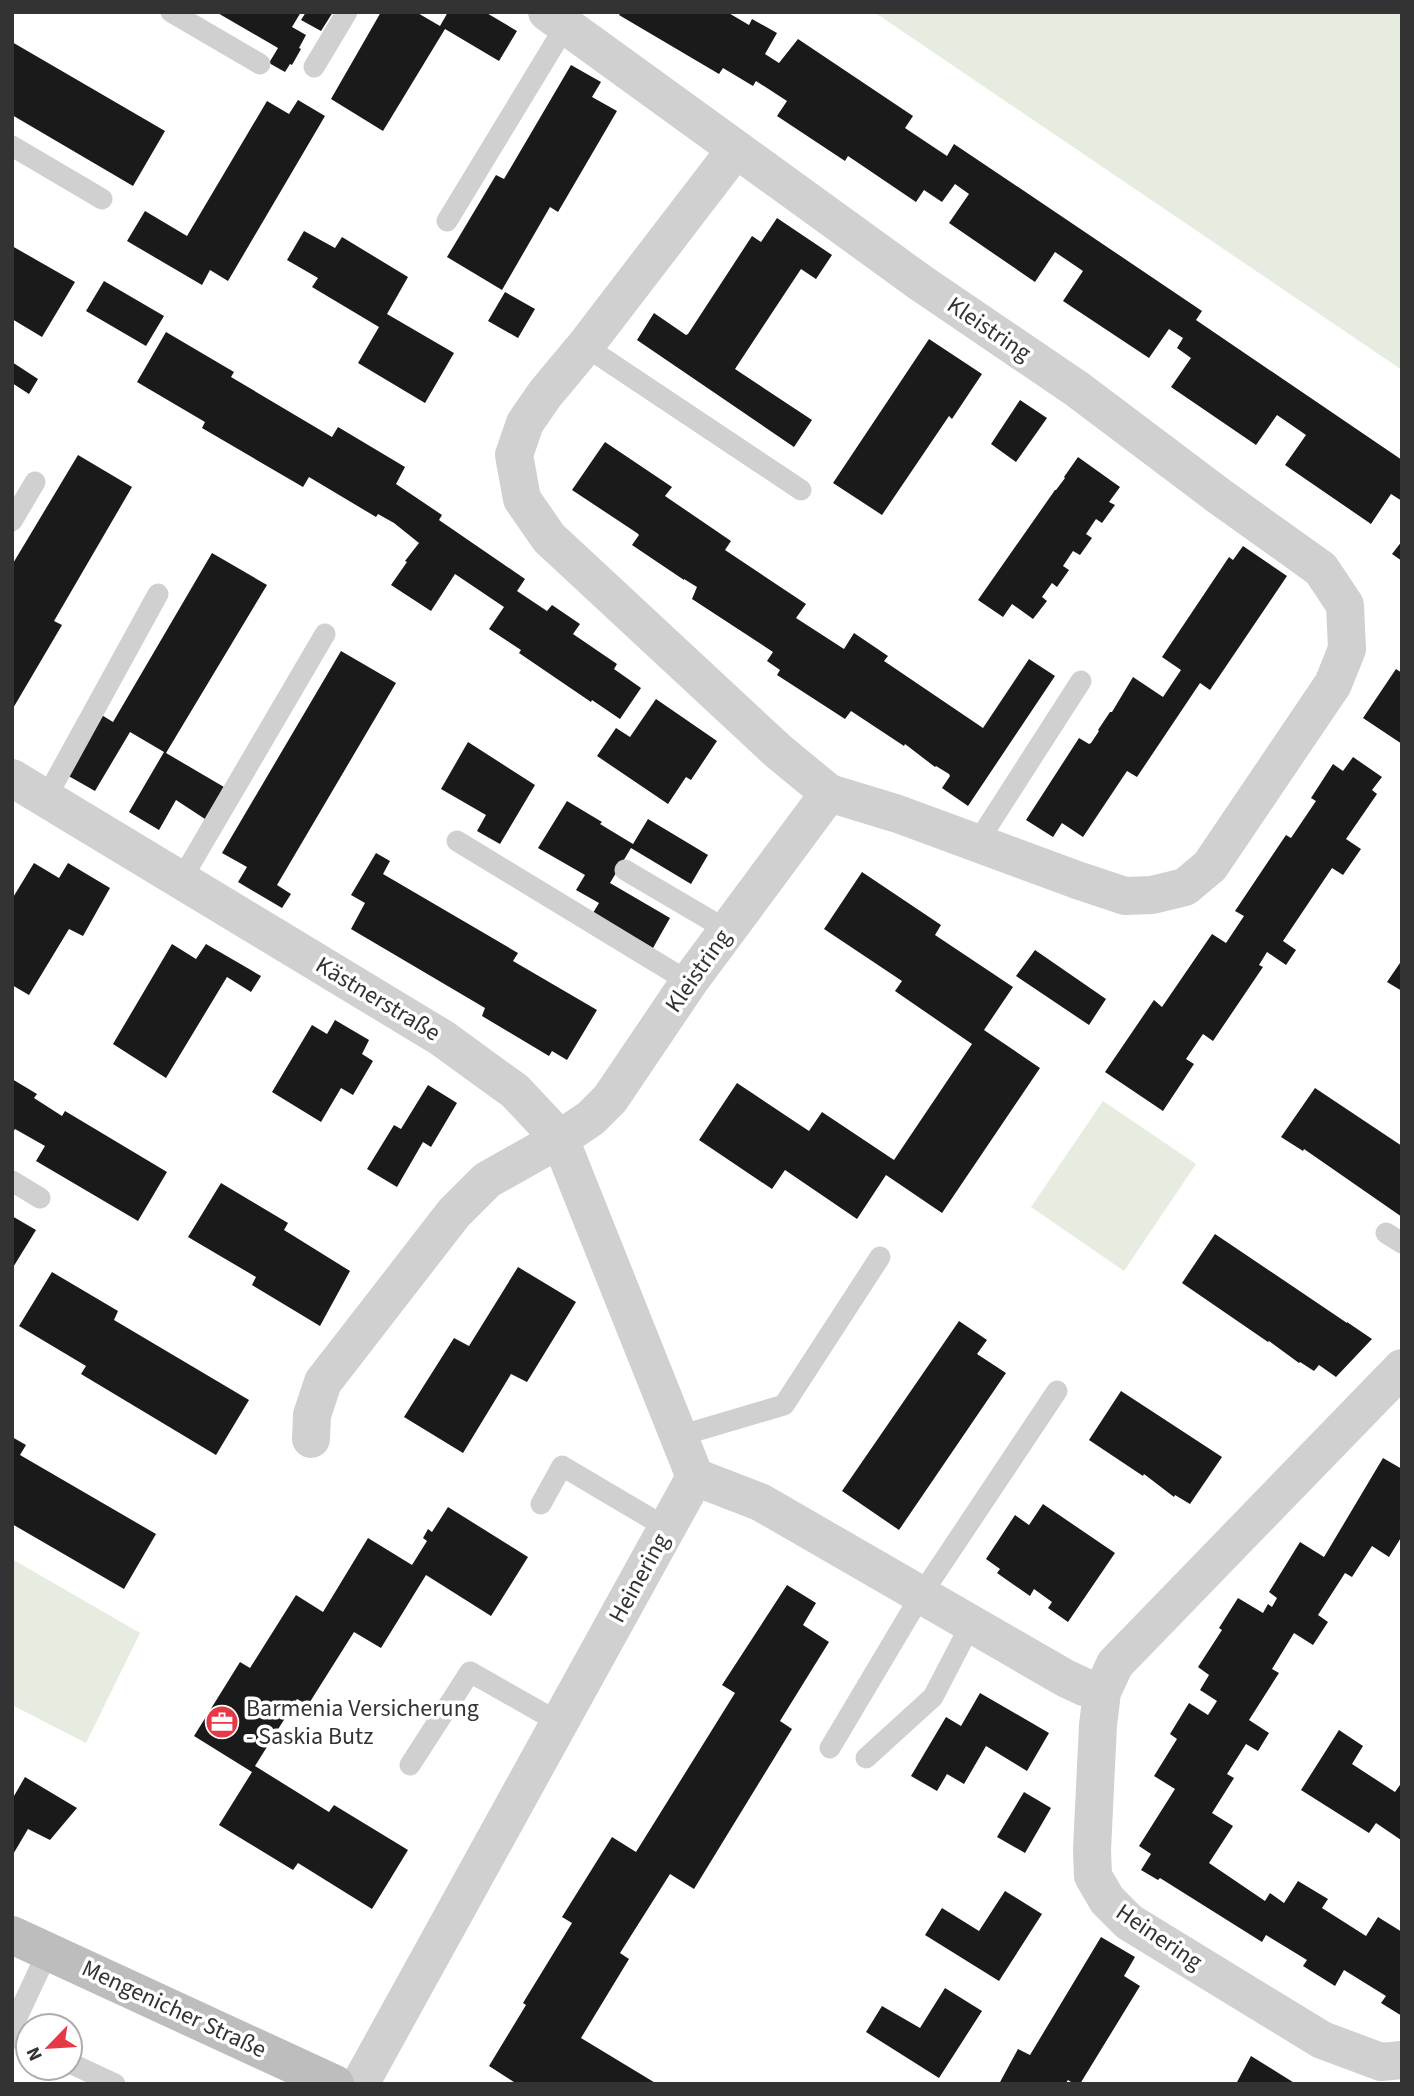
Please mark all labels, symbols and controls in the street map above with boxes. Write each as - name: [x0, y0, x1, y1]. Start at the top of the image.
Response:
- street label: Kleistring: [940, 288, 1038, 370]
- street label: Kleistring: [656, 922, 740, 1020]
- street label: Kästnerstraße: [309, 948, 447, 1050]
- street label: Heinering: [600, 1527, 678, 1629]
- place label: Barmenia Versicherung - Saskia Butz: [246, 1691, 479, 1754]
- office icon: Barmenia Versicherung - Saskia Butz: [203, 1703, 241, 1741]
- street label: Heinering: [1109, 1895, 1209, 1979]
- street label: Mengenicher Straße: [76, 1951, 272, 2067]
- north arrow: [14, 2012, 84, 2082]
- text: N: [20, 2042, 50, 2065]

